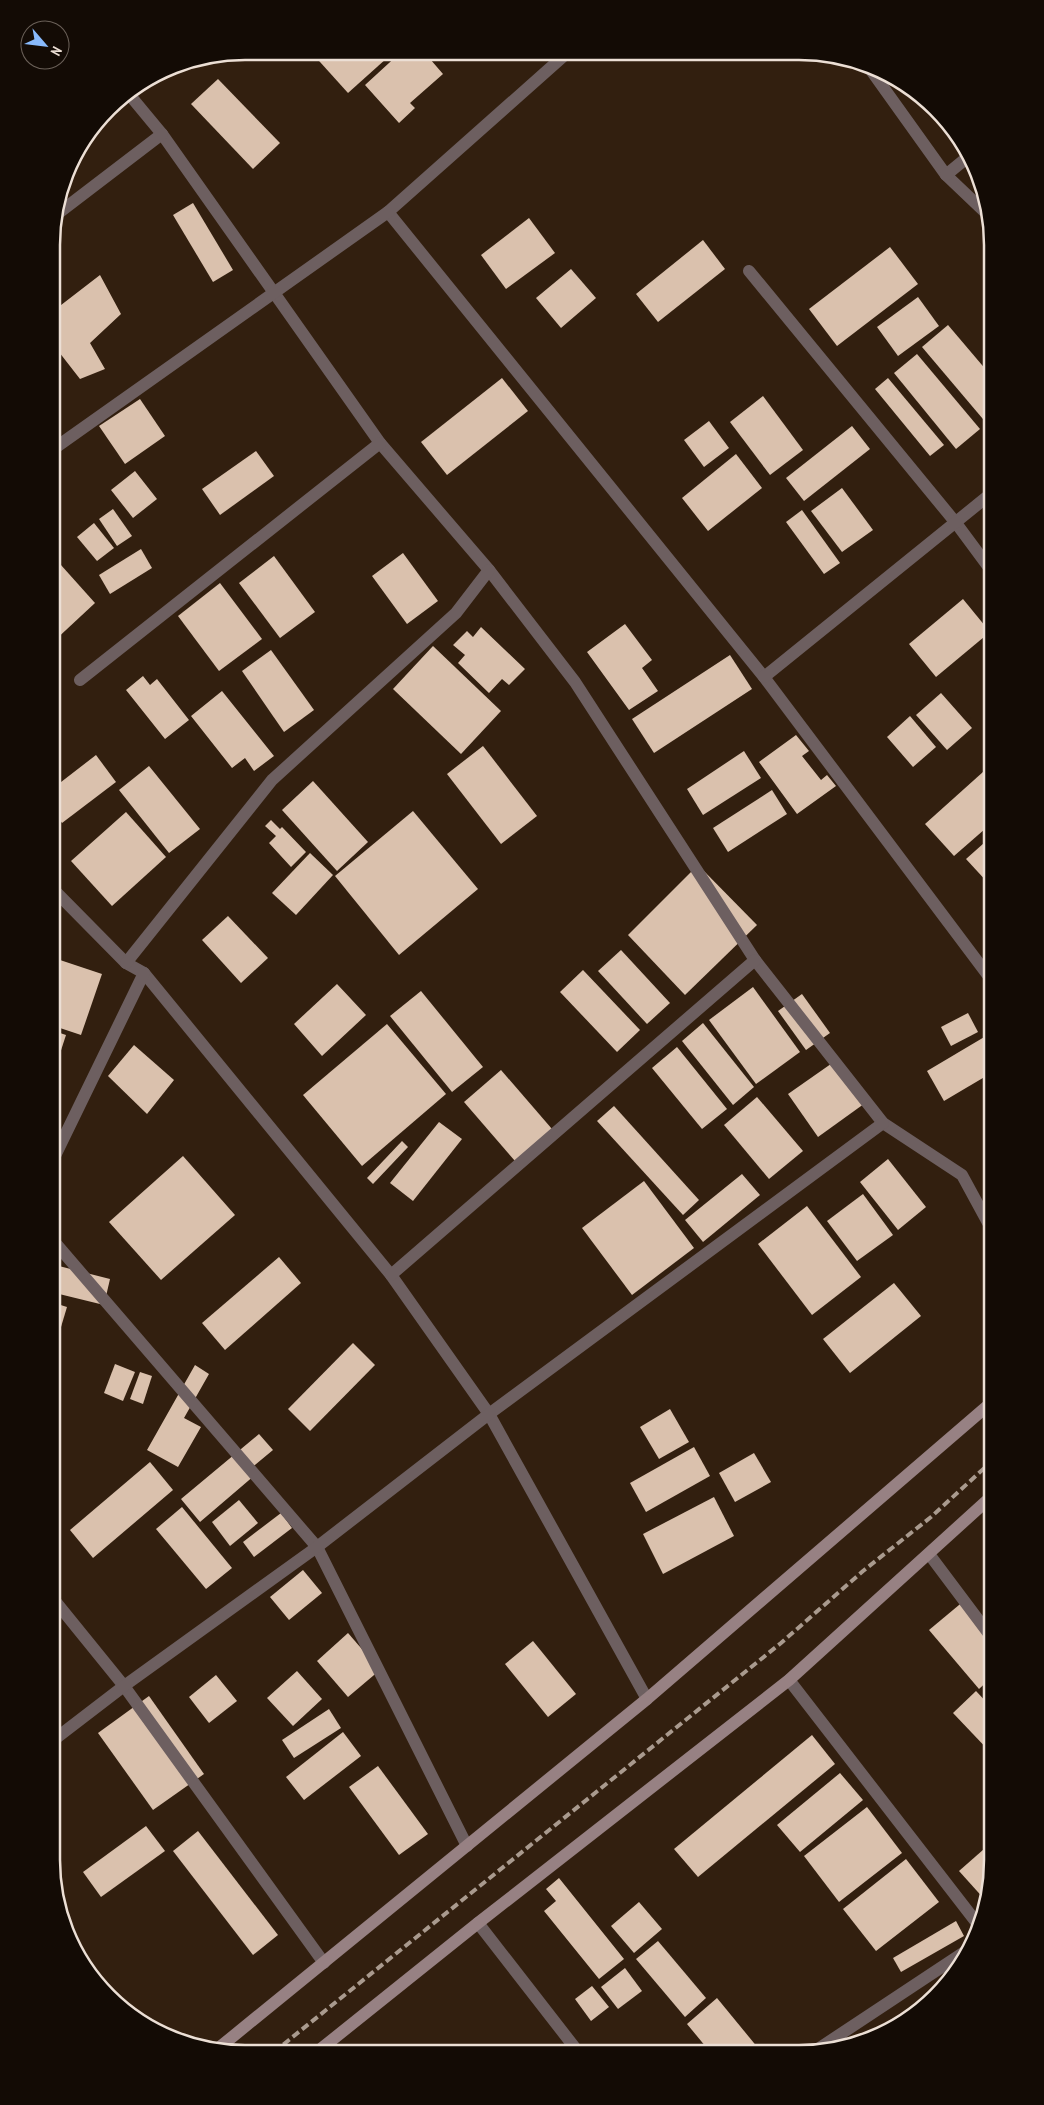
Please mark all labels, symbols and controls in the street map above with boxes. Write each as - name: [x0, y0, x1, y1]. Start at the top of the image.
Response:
- north arrow: [20, 20, 70, 70]
- text: N: [47, 44, 66, 59]

